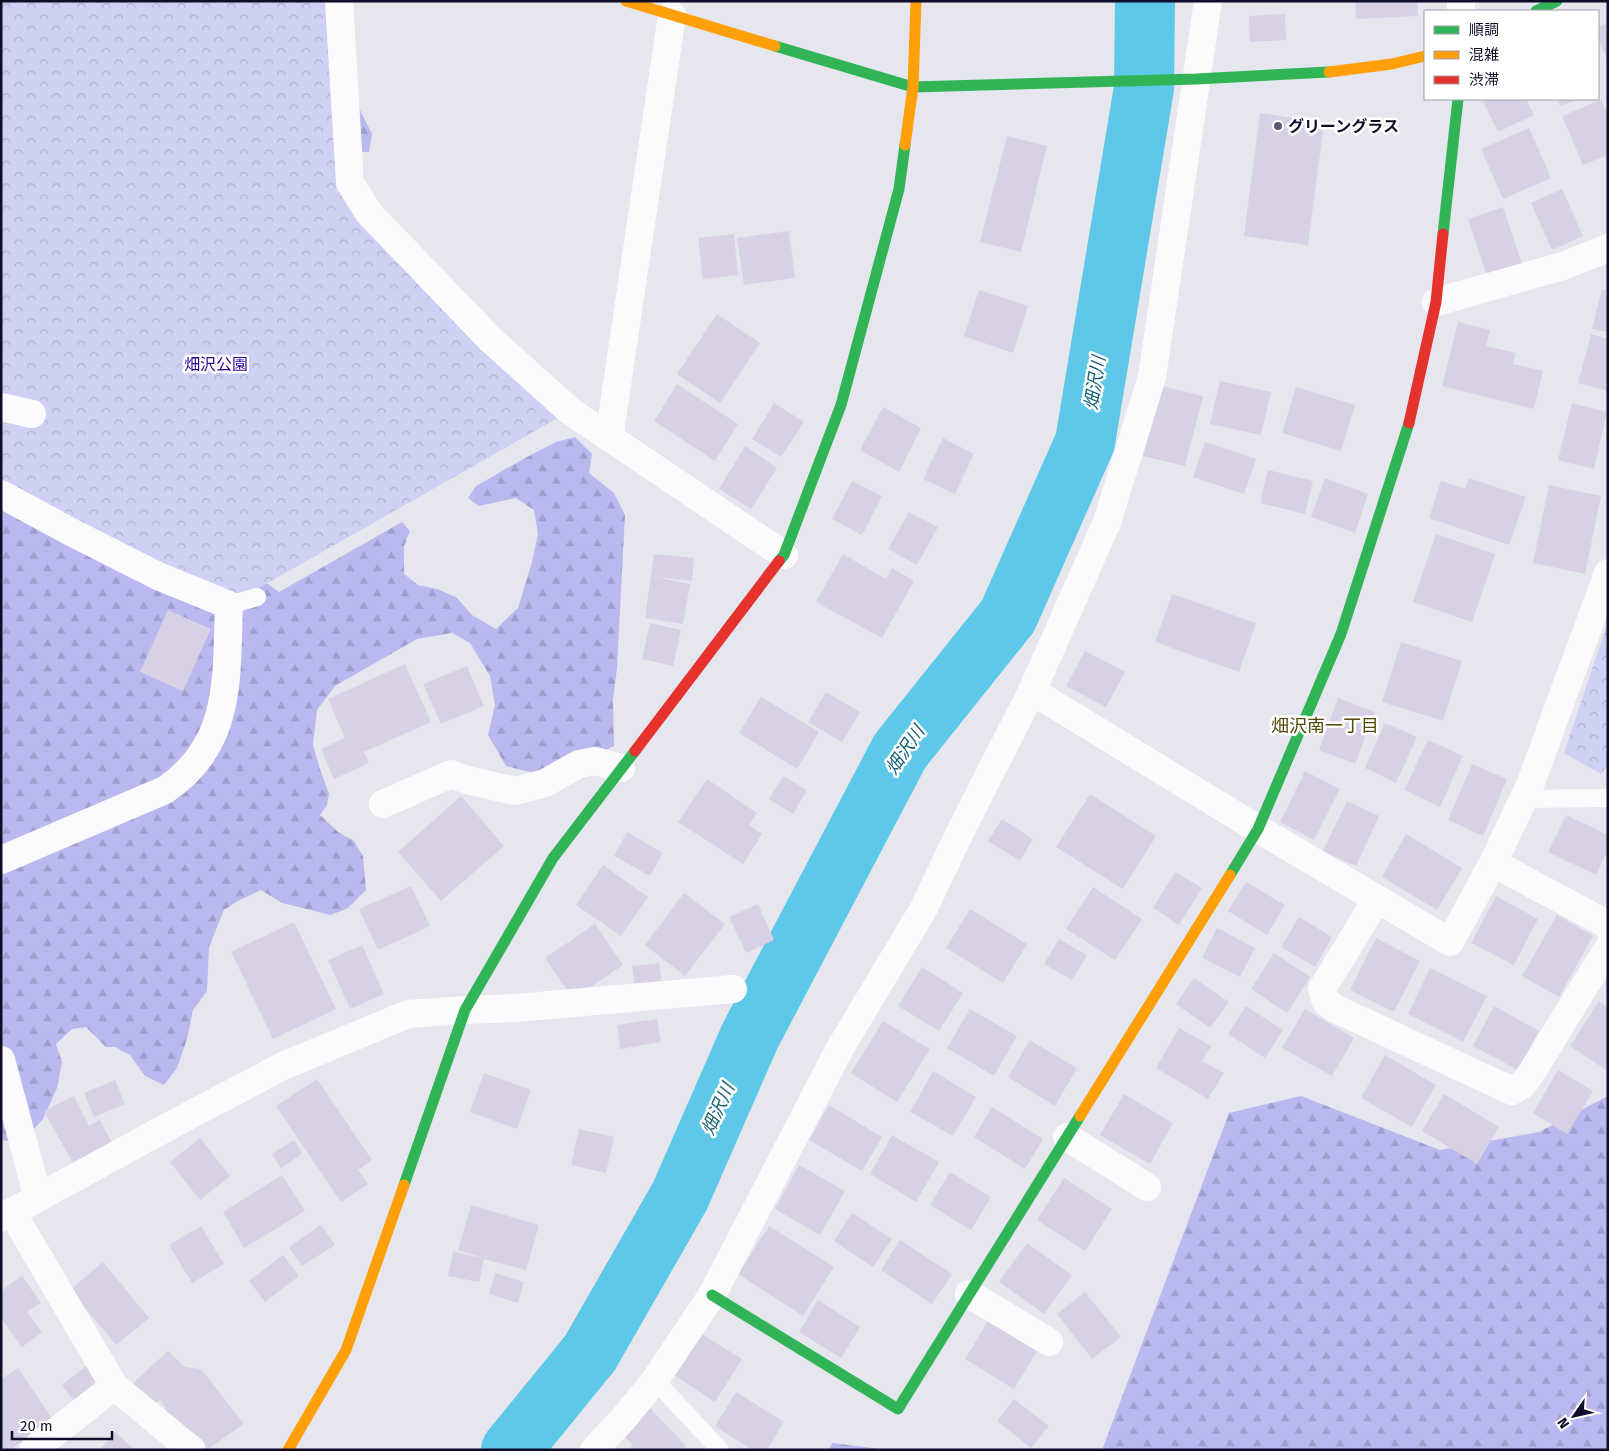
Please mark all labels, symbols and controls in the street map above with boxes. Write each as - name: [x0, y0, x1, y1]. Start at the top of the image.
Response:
- legend: [1424, 10, 1599, 100]
- text: 順調: [1469, 21, 1499, 39]
- text: 混雑: [1469, 46, 1499, 64]
- text: 渋滞: [1469, 71, 1499, 89]
- place label: グリーングラス: [1288, 117, 1399, 136]
- marker: グリーングラス: [1272, 120, 1284, 132]
- water label: 畑沢川: [1080, 353, 1110, 411]
- park label: 畑沢公園: [184, 355, 248, 374]
- district label: 畑沢南一丁目: [1271, 715, 1379, 737]
- water label: 畑沢川: [881, 720, 930, 779]
- water label: 畑沢川: [697, 1078, 740, 1138]
- north arrow: [1549, 1391, 1599, 1441]
- scale bar: [12, 1408, 112, 1440]
- text: N: [1554, 1414, 1573, 1432]
- text: 20 m: [20, 1417, 53, 1435]

